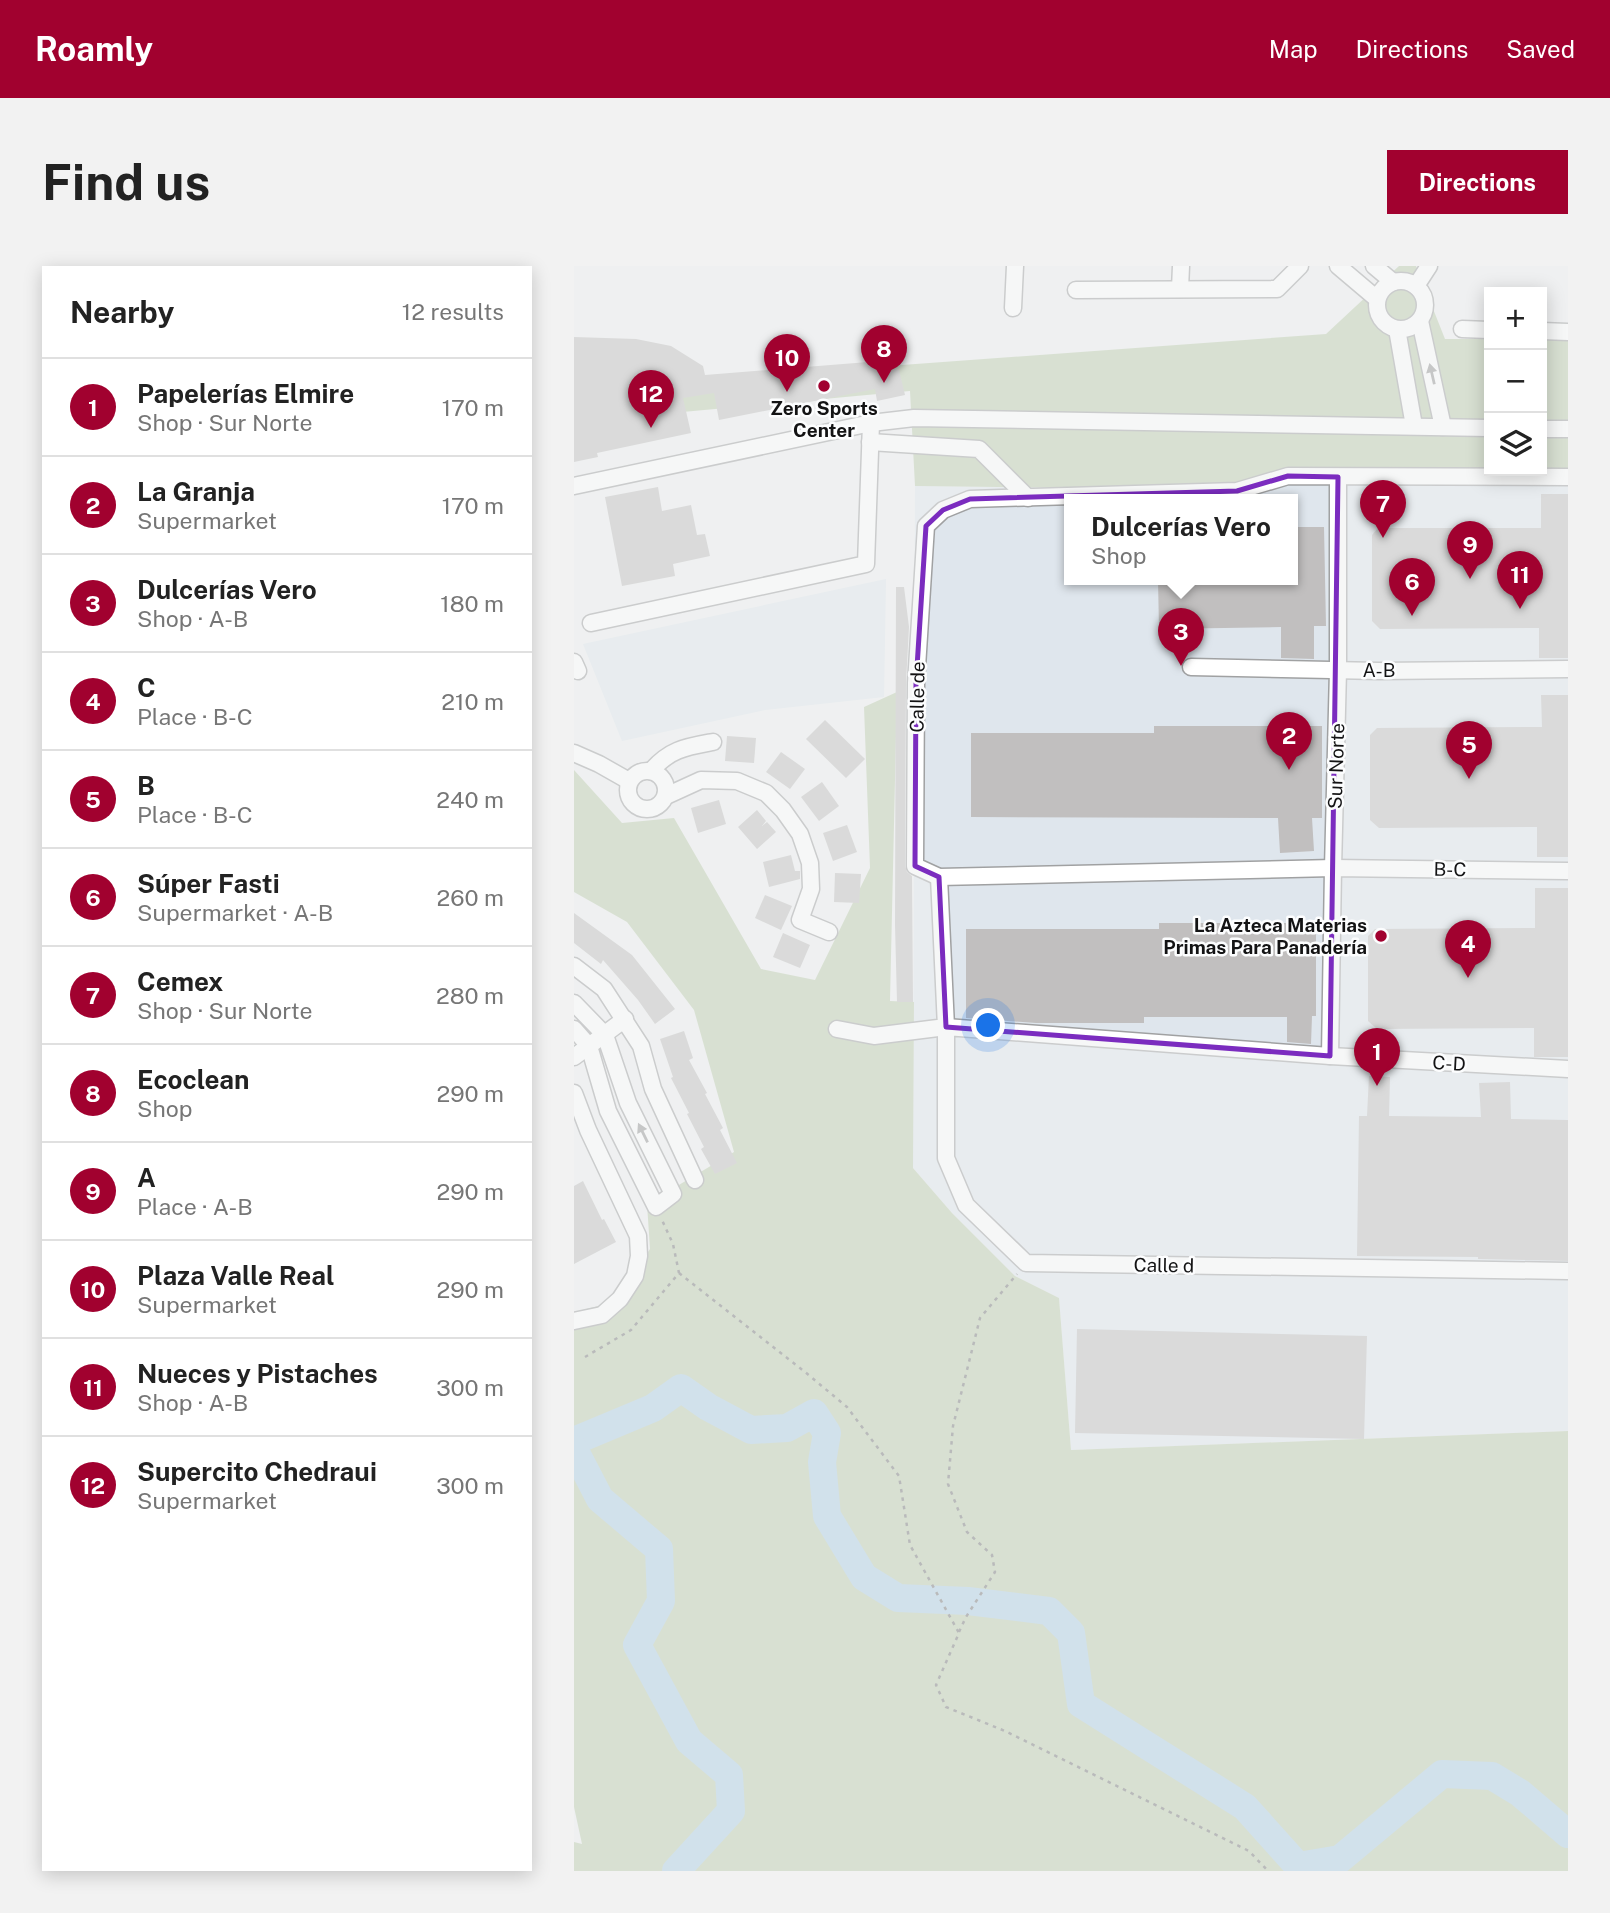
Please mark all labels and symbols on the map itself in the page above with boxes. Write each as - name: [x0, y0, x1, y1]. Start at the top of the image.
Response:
- pin: 8: [861, 325, 907, 383]
- pin: 10: [764, 334, 810, 392]
- one-way arrow: [1426, 363, 1437, 385]
- pin: 12: [628, 370, 674, 428]
- marker: Zero Sports Center: [816, 378, 832, 394]
- place label: Zero Sports Center: [770, 397, 878, 441]
- pin: 7: [1360, 480, 1406, 538]
- pin: 9: [1447, 521, 1493, 579]
- pin: 11: [1497, 551, 1543, 609]
- pin: 6: [1389, 558, 1435, 616]
- pin: 3: [1158, 608, 1204, 666]
- street label: A-B: [1363, 659, 1395, 681]
- street label: Calle de: [905, 661, 929, 733]
- pin: 2: [1266, 712, 1312, 770]
- pin: 5: [1446, 721, 1492, 779]
- street label: Sur Norte: [1324, 723, 1348, 809]
- street label: B-C: [1433, 858, 1467, 880]
- place label: La Azteca Materias Primas Para Panadería: [1163, 914, 1367, 958]
- pin: 4: [1445, 920, 1491, 978]
- marker: La Azteca Materias Primas Para Panadería: [1373, 928, 1389, 944]
- your location: [971, 1008, 1005, 1042]
- pin: 1: [1354, 1028, 1400, 1086]
- street label: C-D: [1432, 1051, 1466, 1075]
- one-way arrow: [637, 1123, 649, 1143]
- street label: Calle d: [1134, 1253, 1194, 1277]

